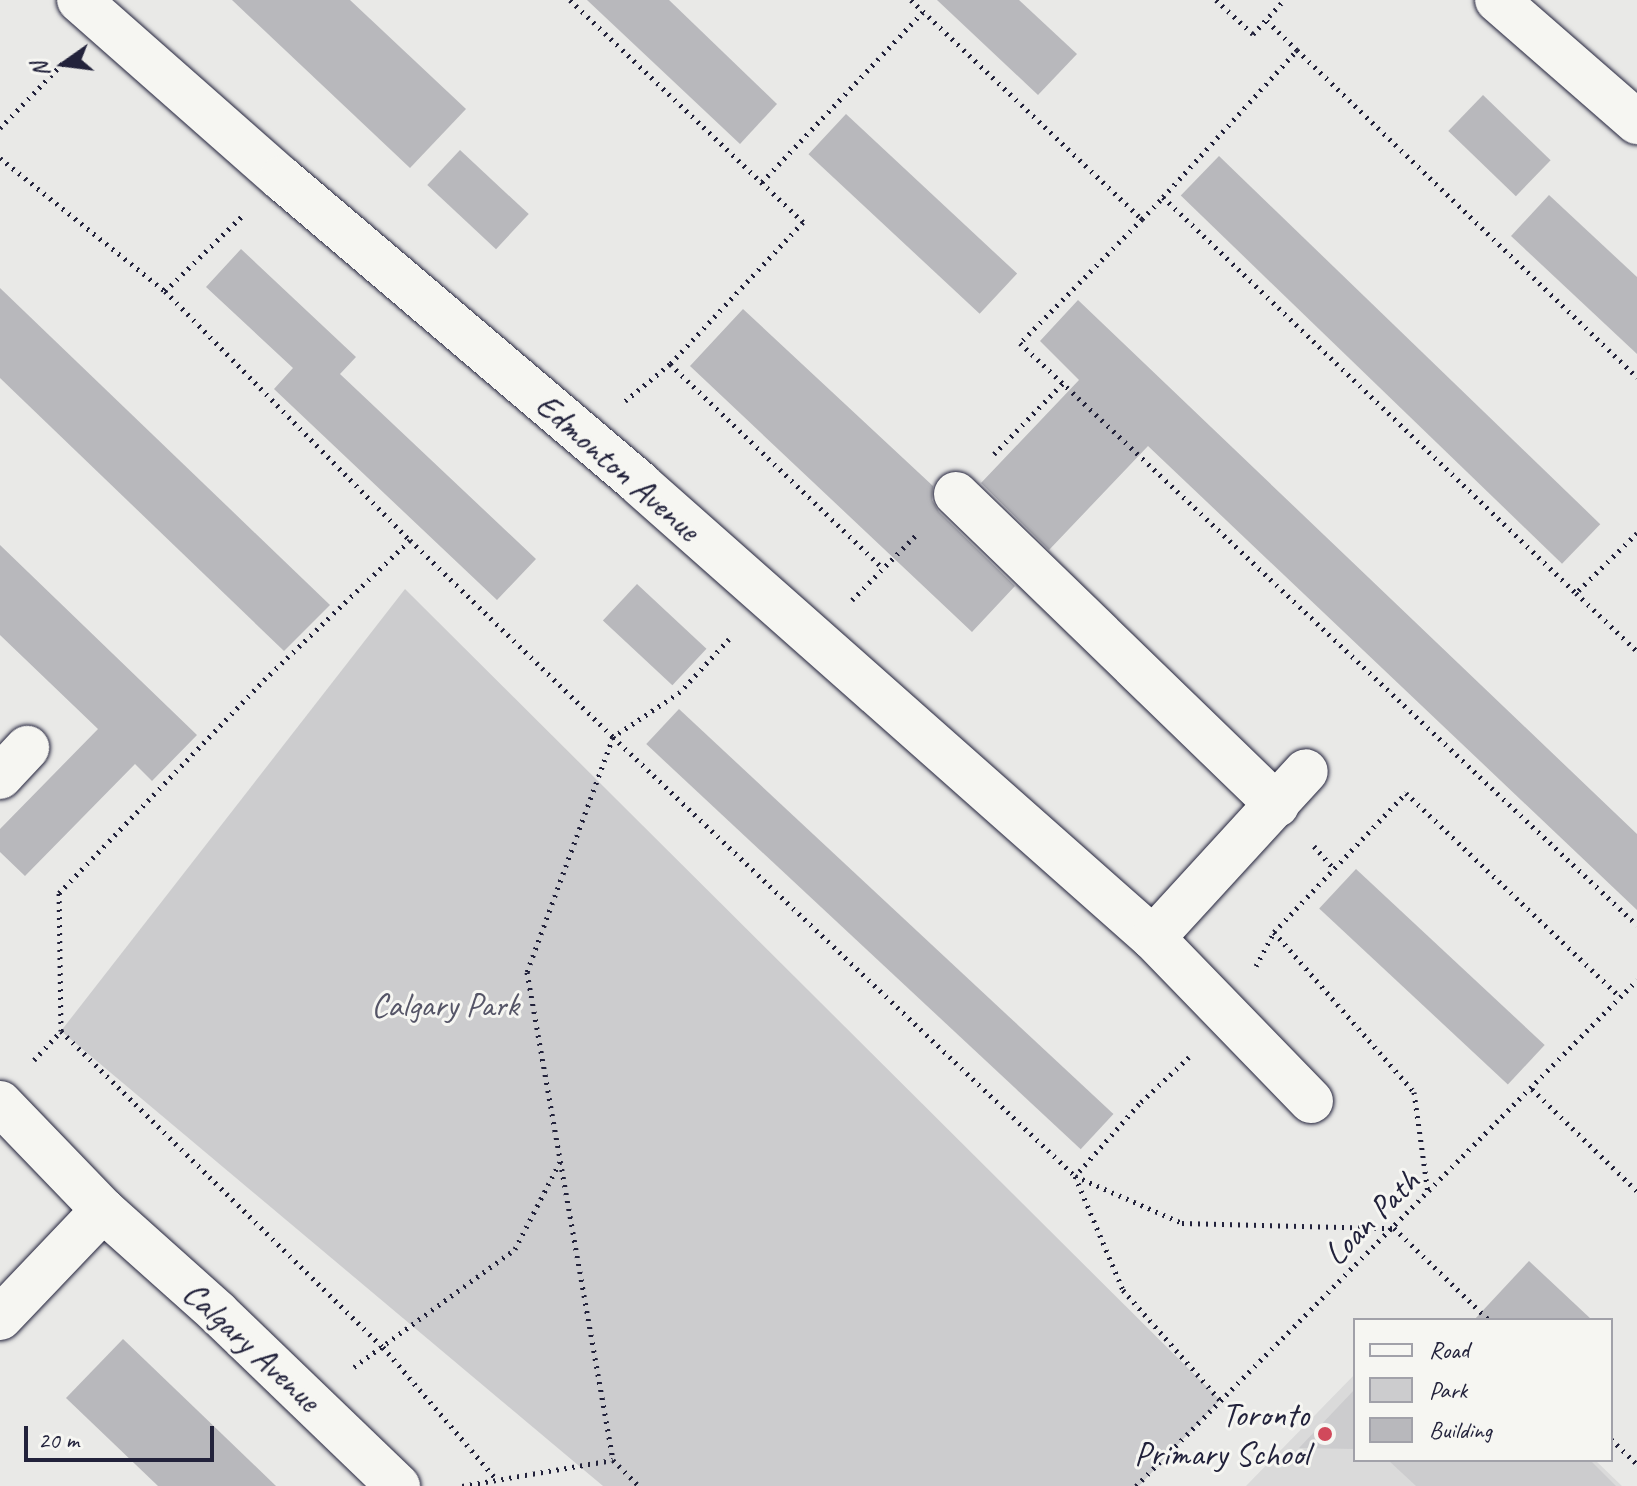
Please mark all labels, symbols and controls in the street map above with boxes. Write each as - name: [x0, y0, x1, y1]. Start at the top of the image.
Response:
- north arrow: [24, 24, 104, 104]
- text: N: [25, 60, 56, 80]
- street label: Edmonton Avenue: [527, 385, 709, 549]
- park label: Calgary Park: [371, 985, 519, 1025]
- street label: Loan Path: [1314, 1160, 1428, 1274]
- street label: Calgary Avenue: [175, 1272, 329, 1420]
- legend: [1353, 1318, 1613, 1462]
- text: Road: [1429, 1335, 1469, 1365]
- text: Park: [1429, 1375, 1467, 1405]
- place label: Toronto Primary School: [1135, 1394, 1309, 1474]
- scale bar: [28, 1410, 218, 1460]
- text: Building: [1429, 1415, 1492, 1445]
- text: 20 m: [38, 1425, 79, 1455]
- marker: Toronto Primary School: [1316, 1425, 1334, 1443]

